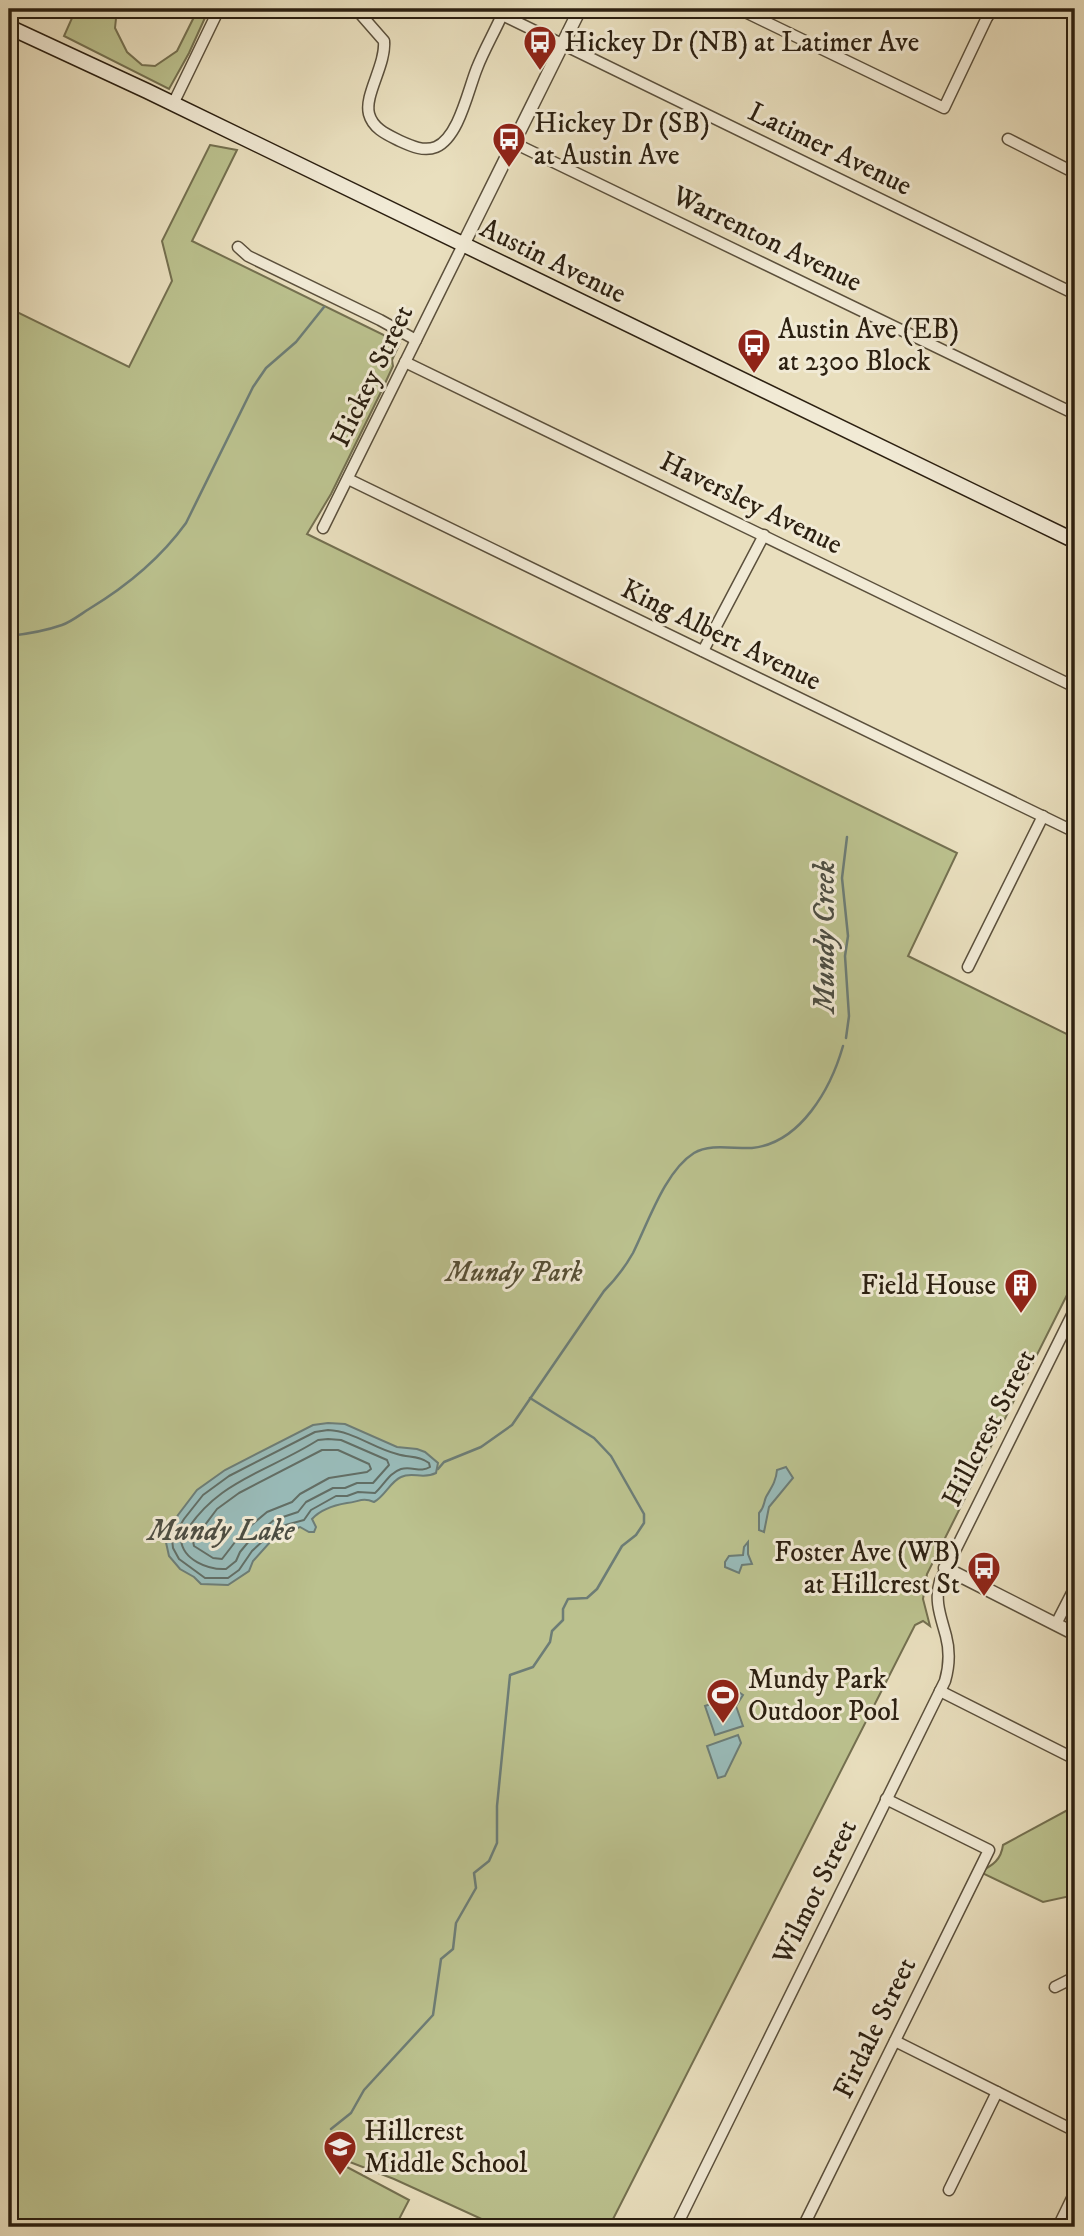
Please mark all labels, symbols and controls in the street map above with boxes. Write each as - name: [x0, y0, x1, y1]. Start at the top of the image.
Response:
- bus stop icon: Hickey Dr (NB) at Latimer Ave: [521, 23, 559, 72]
- place label: Hickey Dr (NB) at Latimer Ave: [564, 25, 919, 60]
- street label: Latimer Avenue: [742, 94, 918, 204]
- place label: Hickey Dr (SB) at Austin Ave: [534, 106, 710, 173]
- bus stop icon: Hickey Dr (SB) at Austin Ave: [490, 120, 528, 169]
- street label: Warrenton Avenue: [666, 178, 868, 300]
- street label: Austin Avenue: [474, 211, 632, 311]
- street label: Hickey Street: [323, 299, 421, 453]
- place label: Austin Ave (EB) at 2300 Block: [778, 312, 959, 379]
- bus stop icon: Austin Ave (EB) at 2300 Block: [735, 326, 773, 375]
- street label: Haversley Avenue: [654, 444, 848, 562]
- street label: King Albert Avenue: [615, 571, 827, 699]
- water label: Mundy Creek: [807, 861, 844, 1015]
- park label: Mundy Park: [444, 1255, 583, 1290]
- building icon: Field House: [1002, 1266, 1040, 1315]
- place label: Field House: [860, 1268, 996, 1303]
- street label: Hillcrest Street: [934, 1343, 1044, 1513]
- water label: Mundy Lake: [146, 1513, 295, 1550]
- place label: Foster Ave (WB) at Hillcrest St: [774, 1535, 960, 1602]
- bus stop icon: Foster Ave (WB) at Hillcrest St: [965, 1549, 1003, 1598]
- place label: Mundy Park Outdoor Pool: [748, 1662, 900, 1729]
- sports icon: Mundy Park Outdoor Pool: [704, 1676, 742, 1725]
- street label: Wilmot Street: [764, 1814, 865, 1971]
- street label: Firdale Street: [826, 1952, 924, 2104]
- place label: Hillcrest Middle School: [364, 2114, 528, 2181]
- school or university icon: Hillcrest Middle School: [321, 2128, 359, 2177]

